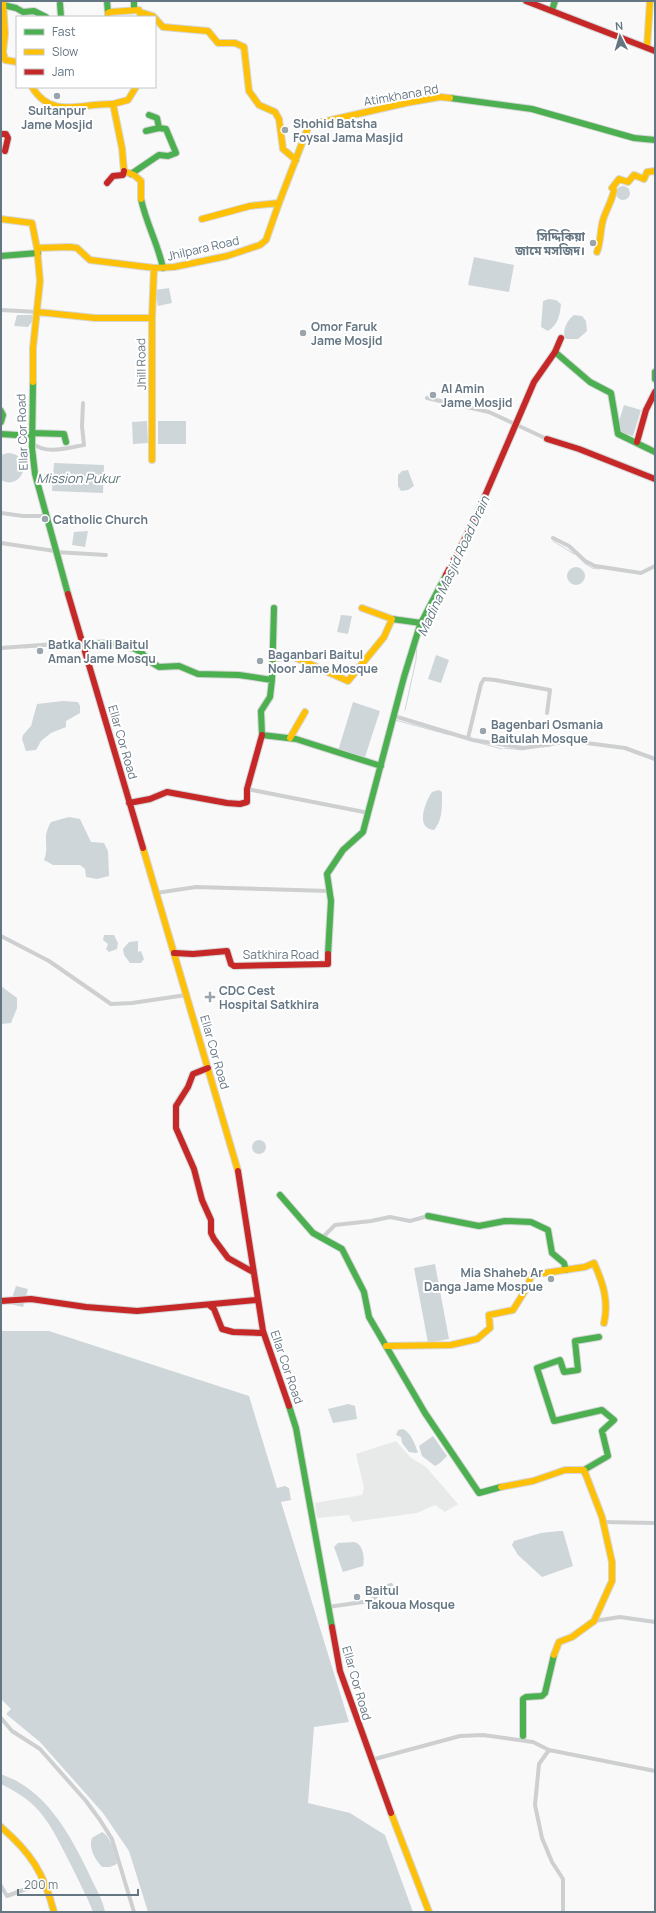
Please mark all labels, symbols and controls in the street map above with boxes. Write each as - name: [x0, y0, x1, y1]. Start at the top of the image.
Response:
- legend: [16, 16, 156, 88]
- north arrow: [600, 16, 640, 56]
- text: N: [614, 18, 624, 33]
- text: Fast: [52, 23, 76, 40]
- text: Slow: [52, 43, 78, 60]
- text: Jam: [52, 63, 74, 80]
- street label: Atimkhana Rd: [362, 80, 440, 110]
- marker: Sultanpur Jame Mosjid: [52, 91, 62, 101]
- place label: Sultanpur Jame Mosjid: [21, 102, 93, 133]
- place label: Shohid Batsha Foysal Jama Masjid: [293, 115, 403, 146]
- marker: Shohid Batsha Foysal Jama Masjid: [280, 125, 290, 135]
- place label: সিদ্দিকিয়া জামে মসজিদ।: [514, 228, 586, 259]
- street label: Jhilpara Road: [165, 231, 241, 265]
- marker: সিদ্দিকিয়া জামে মসজিদ।: [588, 238, 598, 248]
- place label: Omor Faruk Jame Mosjid: [311, 318, 383, 349]
- marker: Omor Faruk Jame Mosjid: [298, 328, 308, 338]
- street label: Jhill Road: [132, 338, 150, 390]
- place label: Al Amin Jame Mosjid: [441, 380, 513, 411]
- marker: Al Amin Jame Mosjid: [428, 390, 438, 400]
- street label: Ellar Cor Road: [12, 393, 32, 471]
- water label: Mission Pukur: [36, 469, 122, 487]
- water label: Madina Masjid Road Drain: [413, 492, 494, 639]
- place label: Catholic Church: [53, 511, 148, 528]
- marker: Catholic Church: [40, 514, 50, 524]
- place label: Batka Khali Baitul Aman Jame Mosqu: [48, 636, 156, 667]
- marker: Batka Khali Baitul Aman Jame Mosqu: [35, 646, 45, 656]
- place label: Baganbari Baitul Noor Jame Mosque: [268, 646, 378, 677]
- marker: Baganbari Baitul Noor Jame Mosque: [255, 656, 265, 666]
- street label: Ellar Cor Road: [104, 703, 142, 781]
- place label: Bagenbari Osmania Baitulah Mosque: [491, 716, 603, 747]
- marker: Bagenbari Osmania Baitulah Mosque: [478, 726, 488, 736]
- street label: Satkhira Road: [243, 946, 319, 963]
- place label: CDC Cest Hospital Satkhira: [219, 982, 319, 1013]
- marker: CDC Cest Hospital Satkhira: [204, 991, 216, 1003]
- street label: Ellar Cor Road: [196, 1013, 234, 1091]
- place label: Mia Shaheb Ar Danga Jame Mospue: [424, 1264, 543, 1295]
- marker: Mia Shaheb Ar Danga Jame Mospue: [546, 1274, 556, 1284]
- street label: Ellar Cor Road: [266, 1328, 308, 1406]
- place label: Baitul Takoua Mosque: [365, 1582, 455, 1613]
- marker: Baitul Takoua Mosque: [352, 1592, 362, 1602]
- street label: Ellar Cor Road: [338, 1644, 376, 1722]
- scale bar: [18, 1871, 138, 1897]
- text: 200 m: [24, 1876, 58, 1893]

